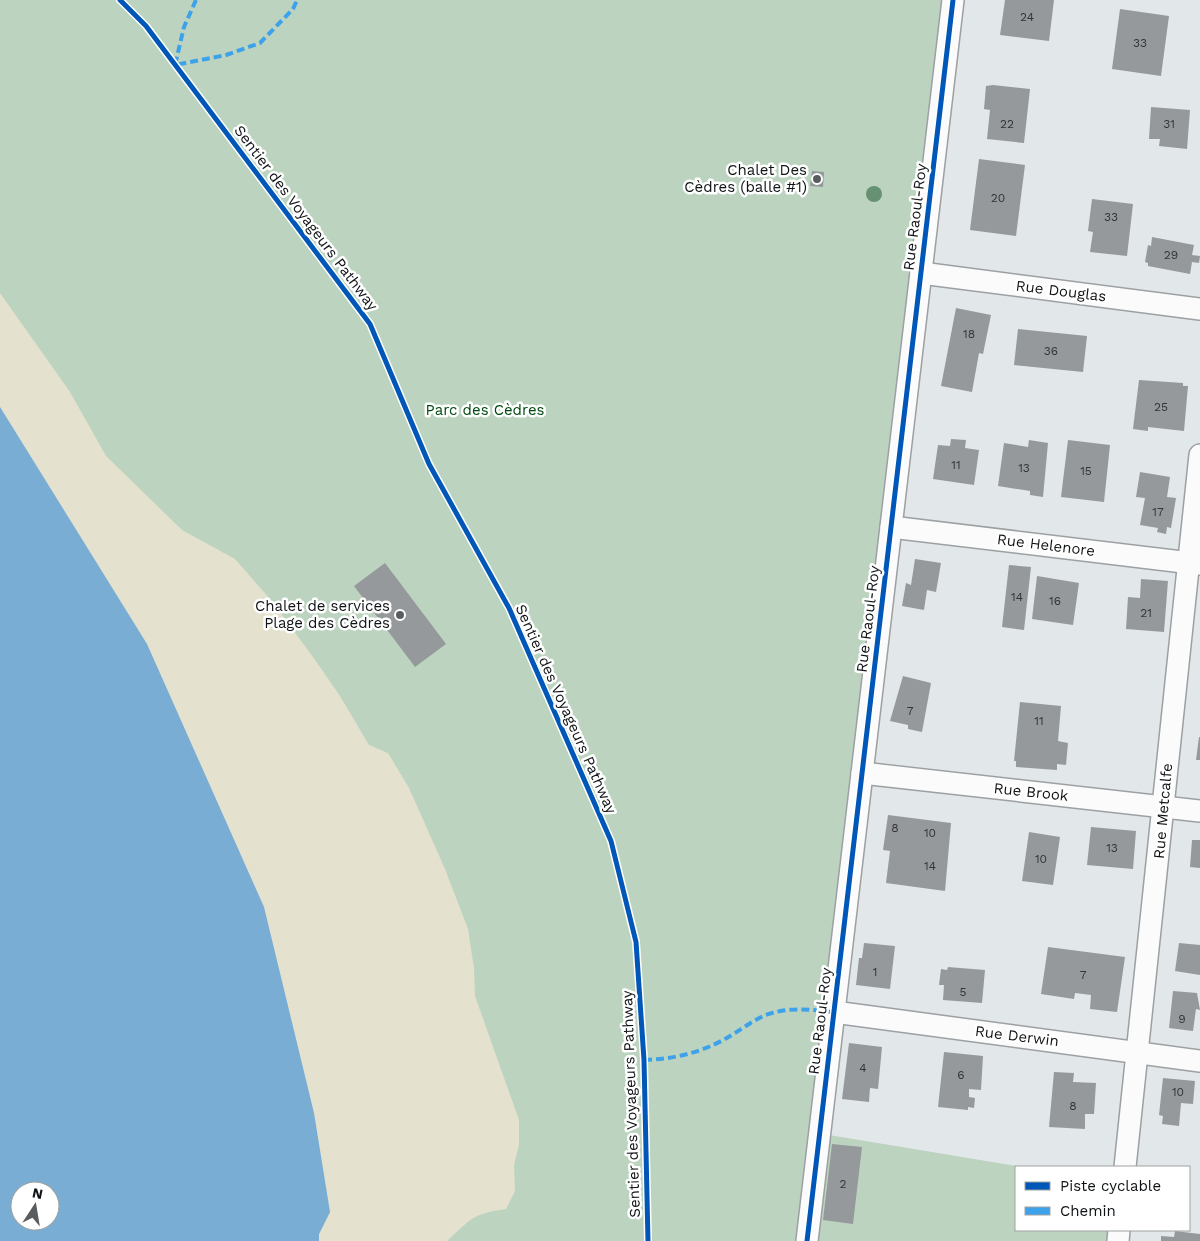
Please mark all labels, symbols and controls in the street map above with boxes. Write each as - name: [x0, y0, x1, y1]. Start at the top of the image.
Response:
- house number: 24: [1020, 10, 1034, 24]
- house number: 33: [1133, 36, 1147, 50]
- house number: 22: [1000, 117, 1014, 131]
- house number: 31: [1163, 117, 1175, 131]
- street label: Sentier des Voyageurs Pathway: [230, 122, 382, 314]
- place label: Chalet Des Cèdres (balle #1): [684, 161, 807, 196]
- street label: Rue Raoul-Roy: [900, 162, 931, 271]
- marker: Chalet Des Cèdres (balle #1): [811, 173, 823, 185]
- house number: 20: [991, 191, 1005, 205]
- house number: 33: [1104, 210, 1118, 224]
- house number: 29: [1164, 248, 1178, 262]
- street label: Rue Douglas: [1015, 277, 1107, 305]
- house number: 18: [963, 327, 975, 341]
- house number: 36: [1044, 344, 1058, 358]
- house number: 25: [1154, 400, 1168, 414]
- park label: Parc des Cèdres: [426, 401, 545, 419]
- house number: 11: [951, 458, 961, 472]
- house number: 13: [1018, 461, 1030, 475]
- house number: 15: [1080, 464, 1092, 478]
- house number: 17: [1152, 505, 1164, 519]
- street label: Rue Helenore: [996, 530, 1096, 560]
- street label: Rue Raoul-Roy: [853, 564, 884, 673]
- house number: 14: [1011, 590, 1023, 604]
- house number: 16: [1049, 594, 1061, 608]
- place label: Chalet de services Plage des Cèdres: [255, 597, 390, 632]
- street label: Sentier des Voyageurs Pathway: [512, 601, 621, 817]
- house number: 21: [1140, 606, 1152, 620]
- marker: Chalet de services Plage des Cèdres: [394, 609, 406, 621]
- house number: 7: [907, 704, 914, 718]
- house number: 11: [1034, 714, 1044, 728]
- street label: Rue Metcalfe: [1150, 762, 1176, 860]
- street label: Rue Brook: [993, 779, 1070, 805]
- house number: 8: [891, 821, 899, 835]
- house number: 10: [924, 826, 936, 840]
- house number: 13: [1106, 841, 1118, 855]
- house number: 10: [1035, 852, 1047, 866]
- house number: 14: [924, 859, 936, 873]
- house number: 1: [873, 965, 877, 979]
- street label: Rue Raoul-Roy: [805, 966, 836, 1075]
- house number: 7: [1080, 968, 1087, 982]
- house number: 5: [960, 985, 967, 999]
- street label: Sentier des Voyageurs Pathway: [618, 990, 644, 1218]
- house number: 9: [1178, 1012, 1186, 1026]
- street label: Rue Derwin: [974, 1022, 1060, 1050]
- house number: 4: [859, 1061, 867, 1075]
- house number: 6: [957, 1068, 965, 1082]
- house number: 10: [1172, 1085, 1184, 1099]
- house number: 8: [1069, 1099, 1077, 1113]
- legend: [1015, 1166, 1190, 1231]
- house number: 2: [840, 1177, 847, 1191]
- text: Piste cyclable: [1060, 1177, 1161, 1195]
- north arrow: [10, 1181, 60, 1231]
- text: N: [31, 1184, 44, 1202]
- text: Chemin: [1060, 1202, 1116, 1220]

